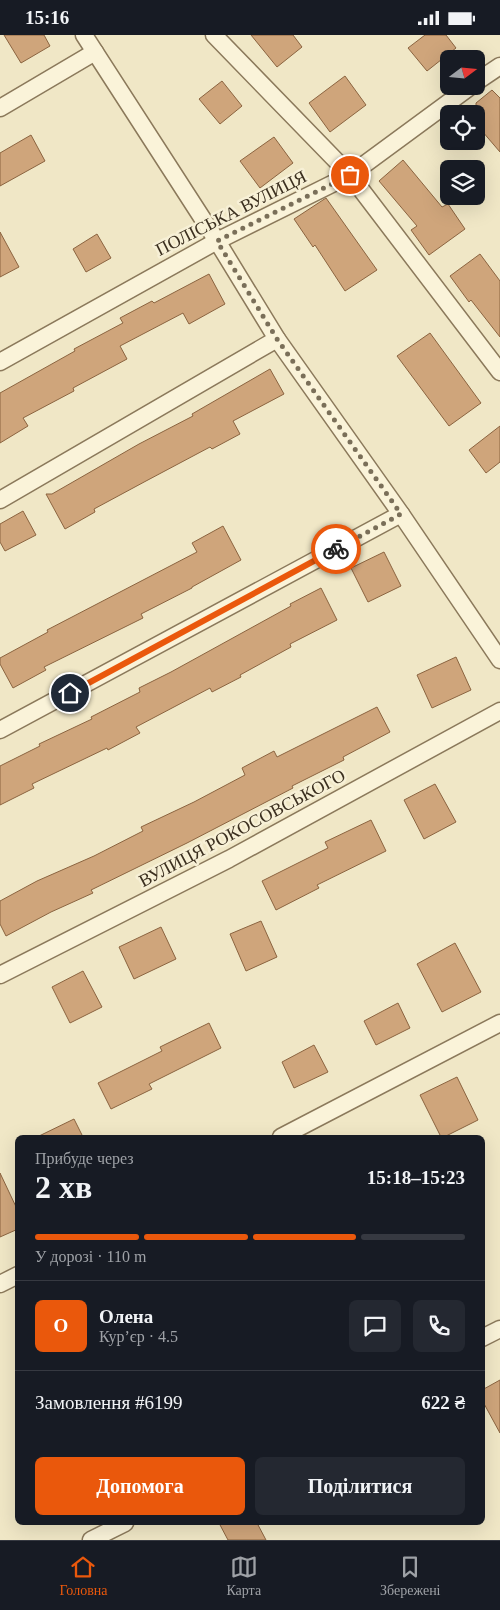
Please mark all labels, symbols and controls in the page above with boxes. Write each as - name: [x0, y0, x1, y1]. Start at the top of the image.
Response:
- text: 15:16: [25, 7, 69, 28]
- north arrow: [440, 50, 485, 95]
- map controls: [440, 50, 485, 205]
- button: locate: [440, 105, 485, 150]
- pin: [329, 154, 371, 196]
- button: layers: [440, 160, 485, 205]
- icon: bag: [336, 161, 364, 189]
- street label: ПОЛІСЬКА ВУЛИЦЯ: [152, 166, 310, 260]
- courier: [311, 524, 361, 574]
- icon: bike: [322, 535, 350, 563]
- pin: [49, 672, 91, 714]
- icon: home: [56, 679, 84, 707]
- street label: ВУЛИЦЯ РОКОСОВСЬКОГО: [135, 765, 349, 891]
- text: Прибуде через: [35, 1150, 134, 1167]
- text: 15:18–15:23: [367, 1167, 465, 1188]
- text: 2 хв: [35, 1169, 92, 1205]
- text: У дорозі · 110 m: [35, 1248, 146, 1265]
- button: chat: [349, 1300, 401, 1352]
- button: phone: [413, 1300, 465, 1352]
- text: Олена: [99, 1306, 153, 1327]
- text: О: [54, 1315, 68, 1336]
- text: Кур’єр · 4.5: [99, 1328, 178, 1345]
- text: Замовлення #6199: [35, 1392, 182, 1413]
- text: 622 ₴: [421, 1392, 465, 1413]
- button: Допомога: [35, 1457, 245, 1515]
- button: Поділитися: [255, 1457, 465, 1515]
- tab: Головна: [59, 1553, 107, 1599]
- tab: Карта: [226, 1553, 261, 1599]
- tab: Збережені: [380, 1553, 441, 1599]

